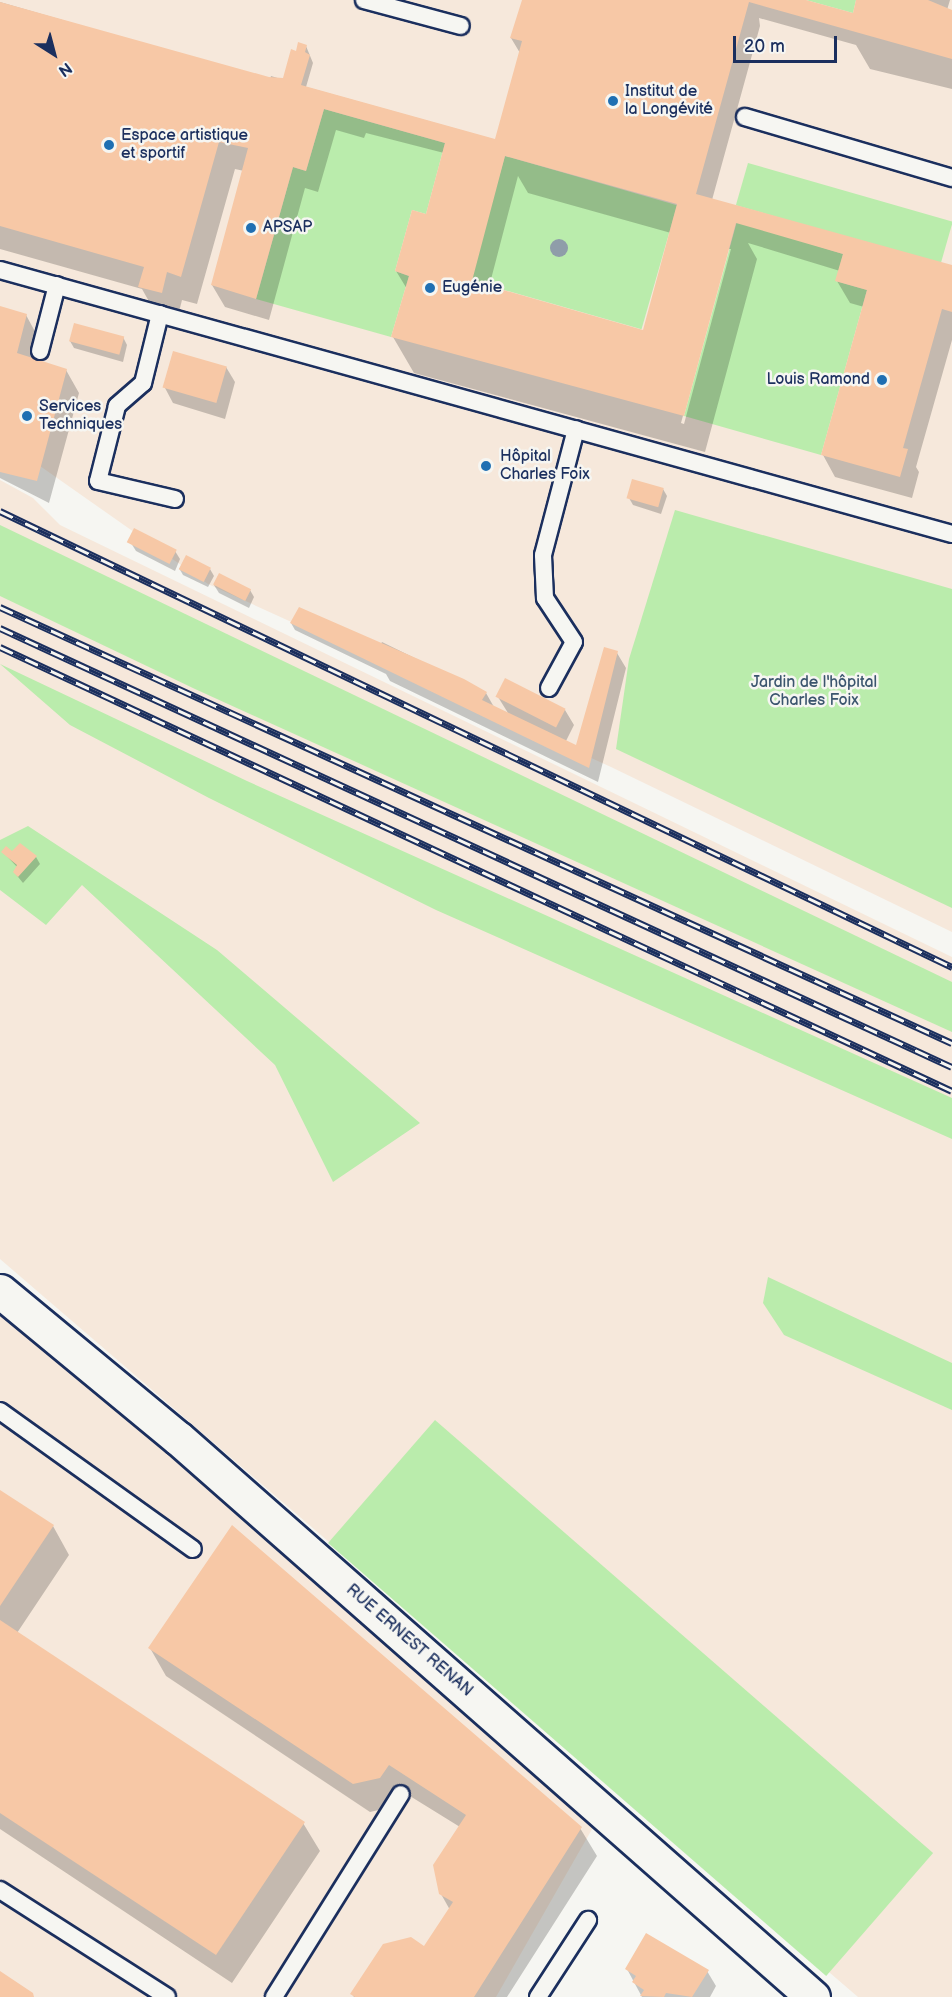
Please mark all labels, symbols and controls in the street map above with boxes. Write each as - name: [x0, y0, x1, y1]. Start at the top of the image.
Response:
- north arrow: [24, 24, 84, 84]
- scale bar: [736, 24, 840, 62]
- text: 20 m: [744, 36, 785, 57]
- text: N: [54, 58, 75, 80]
- place label: Institut de la Longévité: [625, 82, 713, 120]
- marker: Institut de la Longévité: [606, 94, 620, 108]
- place label: Espace artistique et sportif: [121, 126, 248, 164]
- marker: Espace artistique et sportif: [102, 138, 116, 152]
- place label: APSAP: [263, 218, 312, 238]
- marker: APSAP: [244, 221, 258, 235]
- place label: Eugénie: [442, 278, 502, 298]
- marker: Eugénie: [423, 281, 437, 295]
- place label: Louis Ramond: [767, 370, 870, 390]
- marker: Louis Ramond: [875, 373, 889, 387]
- place label: Services Techniques: [39, 397, 122, 435]
- marker: Services Techniques: [20, 409, 34, 423]
- place label: Hôpital Charles Foix: [500, 447, 590, 485]
- marker: Hôpital Charles Foix: [477, 457, 495, 475]
- park label: Jardin de l'hôpital Charles Foix: [751, 673, 877, 711]
- street label: RUE ERNEST RENAN: [342, 1581, 476, 1701]

